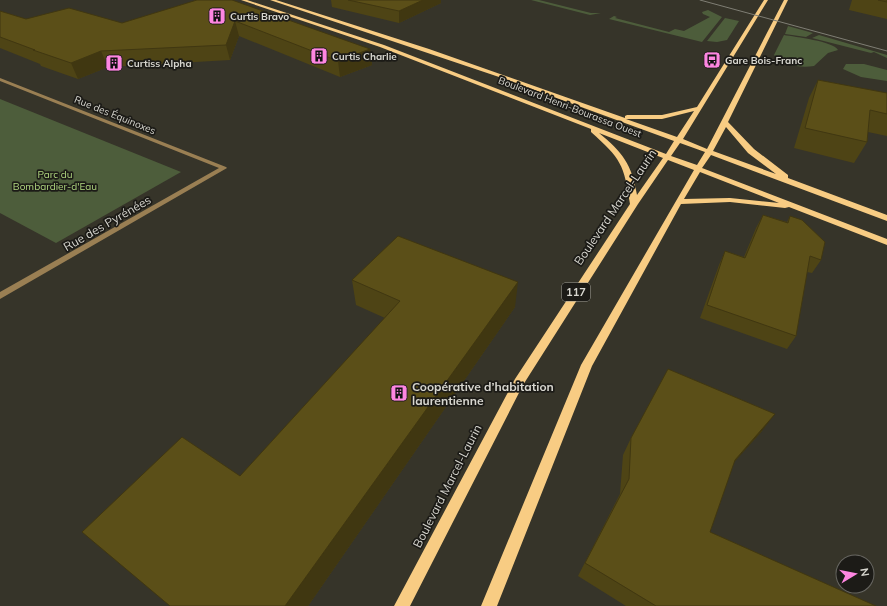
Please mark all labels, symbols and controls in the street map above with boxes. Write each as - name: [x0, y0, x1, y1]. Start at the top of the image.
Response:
- building icon: Curtis Bravo: [207, 6, 227, 26]
- place label: Curtis Bravo: [230, 10, 289, 23]
- building icon: Curtis Charlie: [309, 46, 329, 66]
- place label: Curtis Charlie: [332, 50, 397, 63]
- bus stop icon: Gare Bois-Franc: [702, 50, 722, 70]
- building icon: Curtiss Alpha: [104, 53, 124, 73]
- place label: Gare Bois-Franc: [725, 54, 802, 67]
- place label: Curtiss Alpha: [127, 57, 192, 70]
- street label: Boulevard Henri-Bourassa Ouest: [497, 74, 644, 141]
- street label: Rue des Équinoxes: [72, 93, 158, 137]
- street label: Boulevard Marcel-Laurin: [571, 146, 659, 268]
- park label: Parc du Bombardier-d'Eau: [13, 168, 97, 193]
- street label: Rue des Pyrénées: [60, 192, 154, 254]
- road number: 117: [562, 283, 590, 301]
- place label: Coopérative d’habitation laurentienne: [412, 379, 554, 408]
- building icon: Coopérative d’habitation laurentienne: [389, 383, 409, 403]
- street label: Boulevard Marcel-Laurin: [409, 422, 485, 550]
- north arrow: [835, 554, 875, 594]
- text: N: [857, 567, 872, 578]

